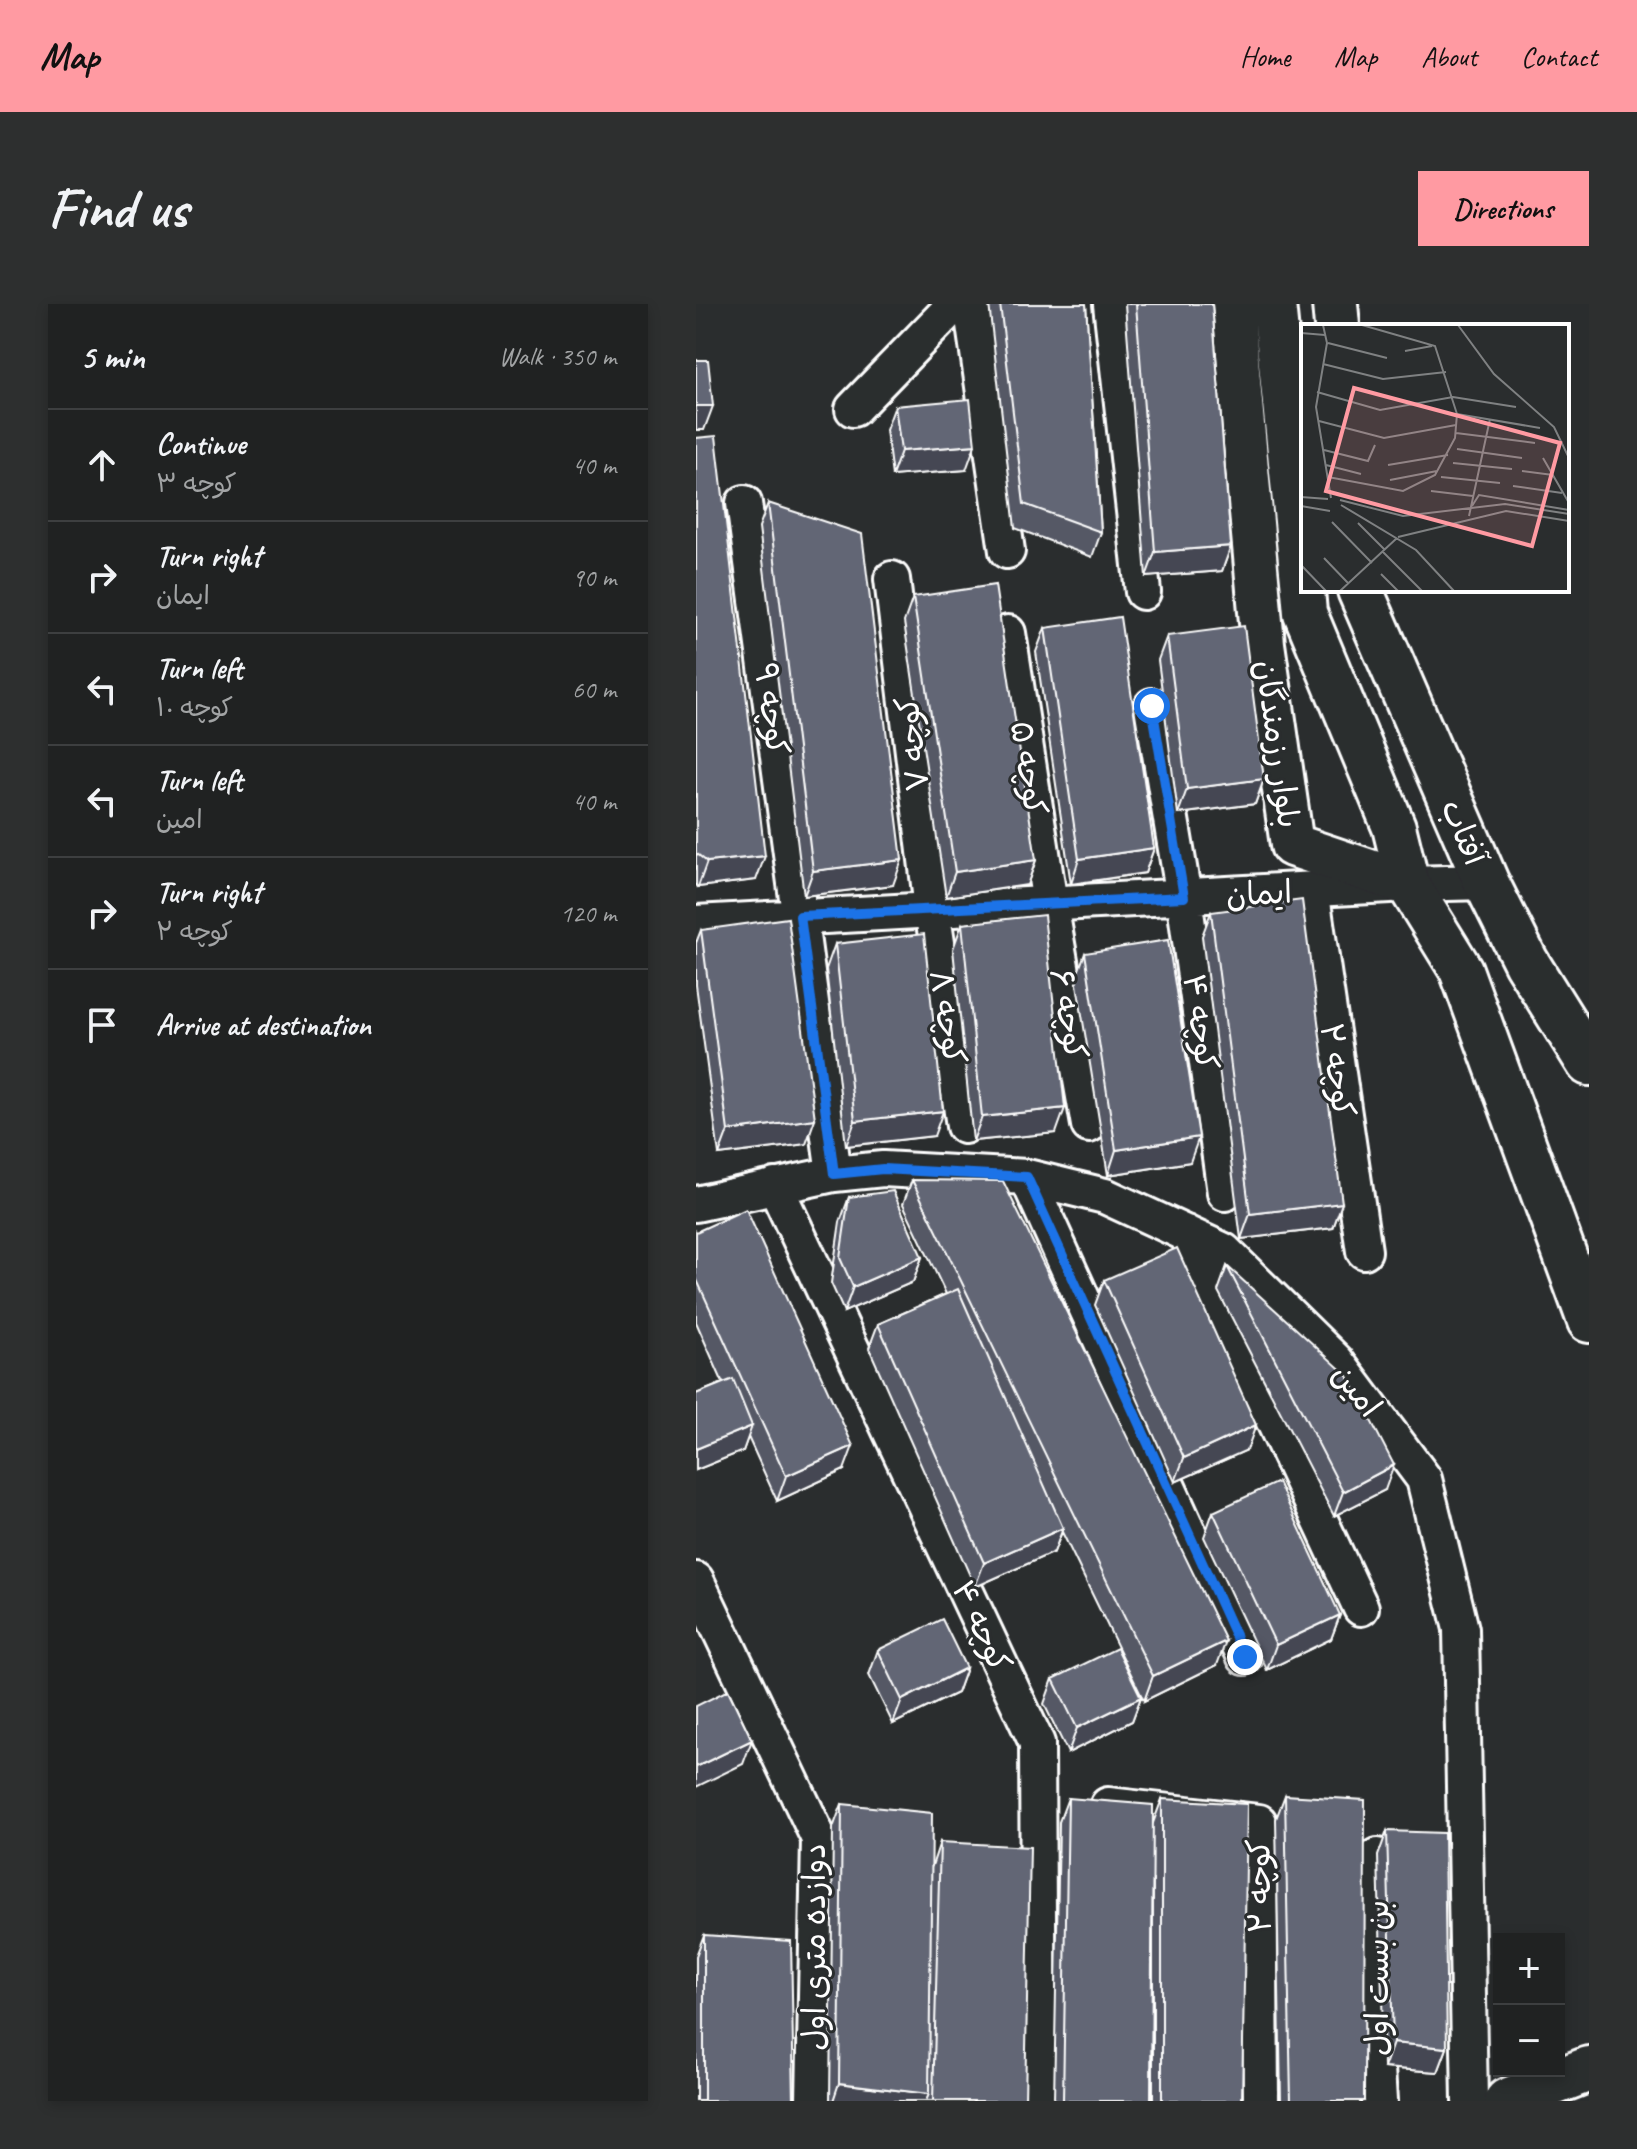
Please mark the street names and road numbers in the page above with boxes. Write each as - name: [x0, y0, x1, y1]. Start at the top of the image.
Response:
- street label: بلوار رزمندگان: [1245, 658, 1310, 831]
- street label: کوچه ۹: [745, 660, 798, 758]
- street label: کوچه ۷: [886, 694, 939, 794]
- street label: کوچه ۵: [1001, 718, 1056, 818]
- street label: آفتاب: [1431, 793, 1496, 872]
- street label: ایمان: [1225, 871, 1293, 916]
- street label: کوچه ۶: [1040, 965, 1097, 1063]
- street label: کوچه ۸: [920, 967, 975, 1067]
- street label: کوچه ۴: [1173, 971, 1228, 1073]
- street label: کوچه ۲: [1311, 1020, 1364, 1120]
- street label: امین: [1323, 1355, 1390, 1426]
- street label: کوچه ۴: [942, 1574, 1021, 1679]
- street label: کوچه ۲: [1238, 1838, 1281, 1934]
- street label: دوازده متری اول: [794, 1843, 835, 2051]
- street label: بن بست اول: [1357, 1900, 1398, 2056]

